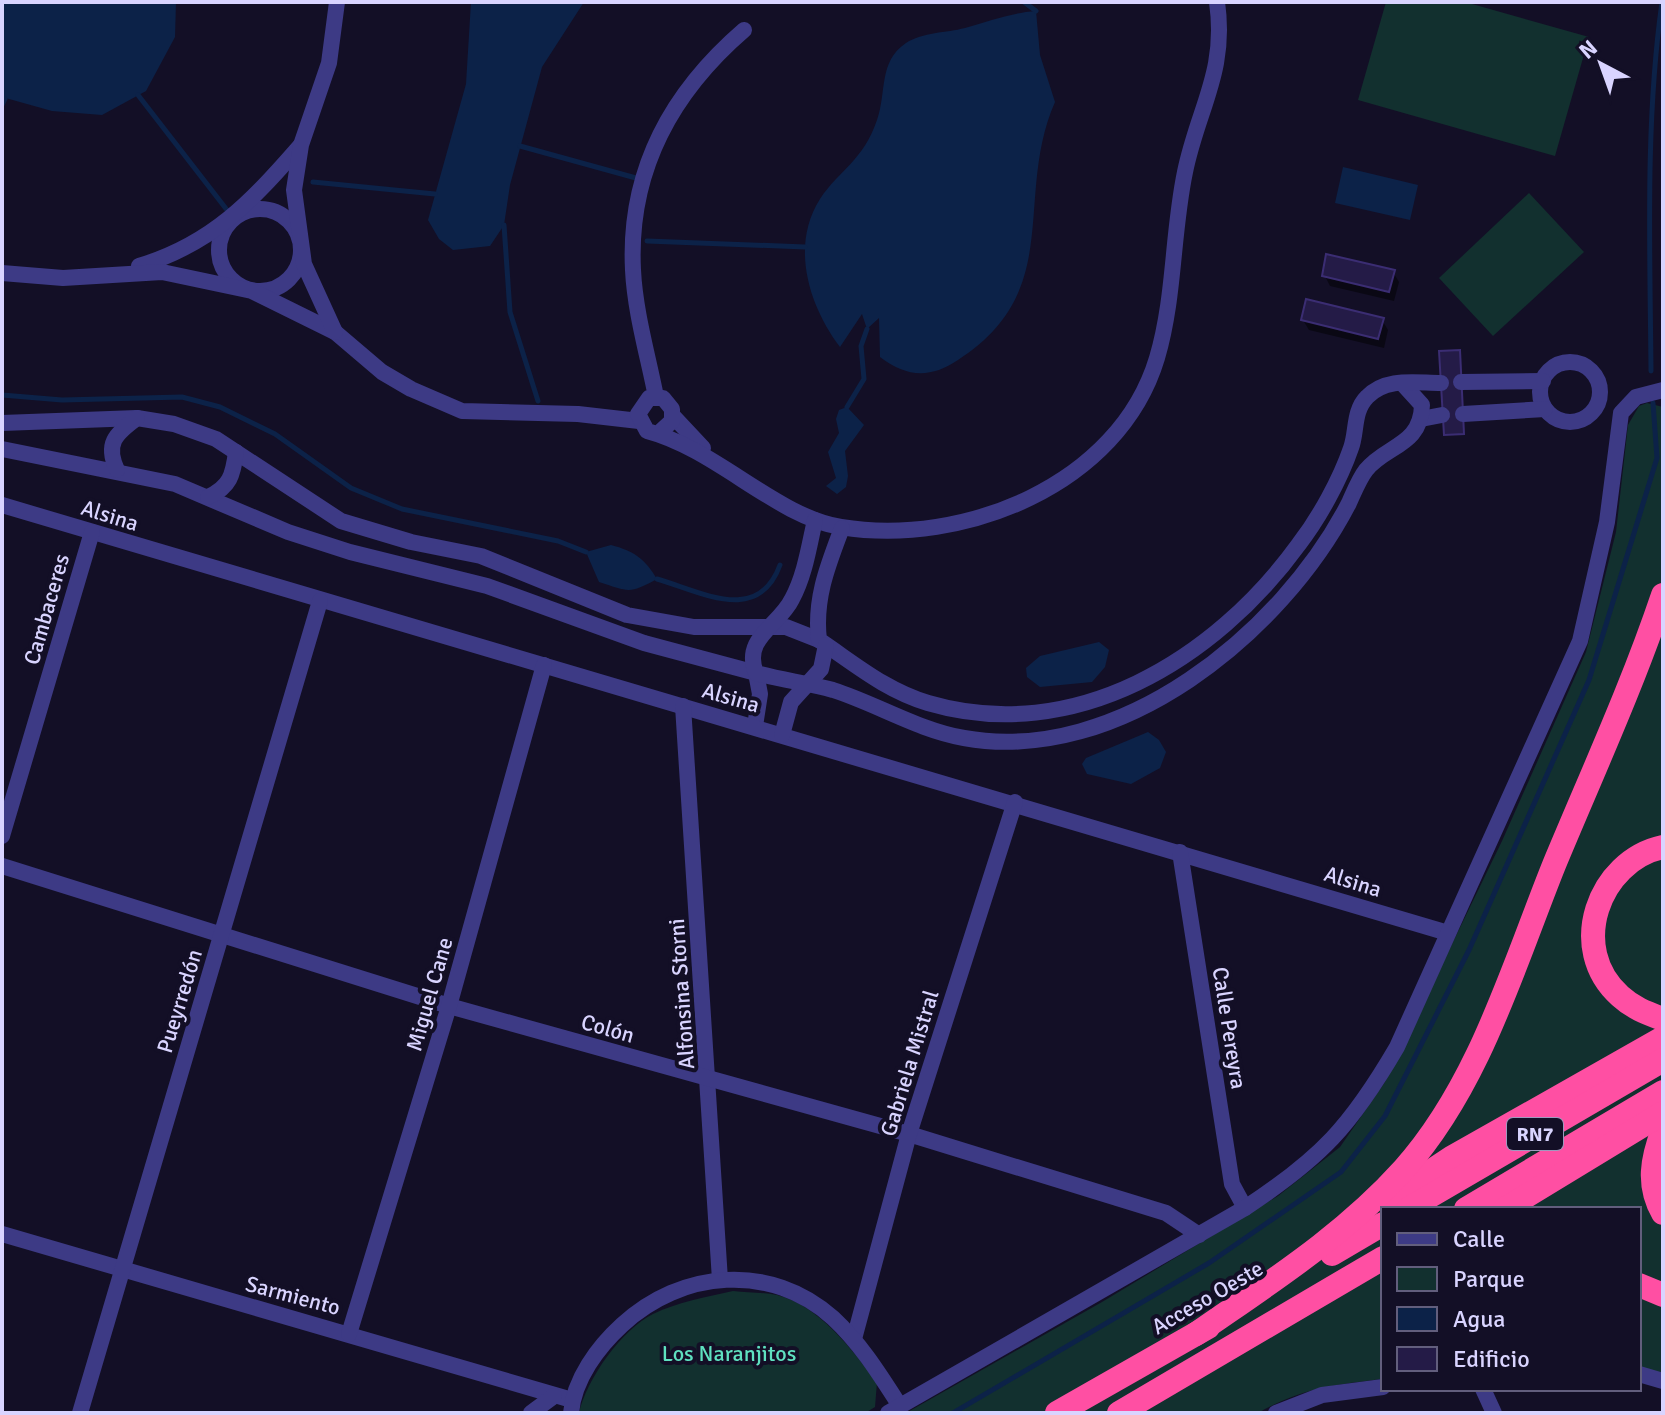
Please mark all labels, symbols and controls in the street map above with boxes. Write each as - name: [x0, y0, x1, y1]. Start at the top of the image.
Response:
- north arrow: [1561, 24, 1641, 104]
- text: N: [1574, 34, 1603, 64]
- street label: Alsina: [78, 494, 142, 537]
- street label: Cambaceres: [18, 551, 75, 668]
- street label: Alsina: [699, 676, 763, 719]
- street label: Alsina: [1321, 860, 1385, 903]
- street label: Alfonsina Storni: [663, 918, 700, 1070]
- street label: Miguel Cane: [400, 934, 459, 1054]
- street label: Pueyrredón: [151, 946, 208, 1056]
- street label: Calle Pereyra: [1207, 965, 1252, 1091]
- street label: Gabriela Mistral: [874, 987, 945, 1140]
- street label: Colón: [578, 1008, 638, 1049]
- road number: RN7: [1507, 1118, 1563, 1150]
- legend: [1381, 1207, 1641, 1391]
- text: Calle: [1453, 1224, 1505, 1254]
- street label: Acceso Oeste: [1147, 1255, 1268, 1340]
- text: Parque: [1453, 1264, 1525, 1294]
- street label: Sarmiento: [243, 1270, 343, 1321]
- text: Agua: [1453, 1304, 1505, 1334]
- park label: Los Naranjitos: [662, 1340, 796, 1367]
- text: Edificio: [1453, 1344, 1530, 1374]

